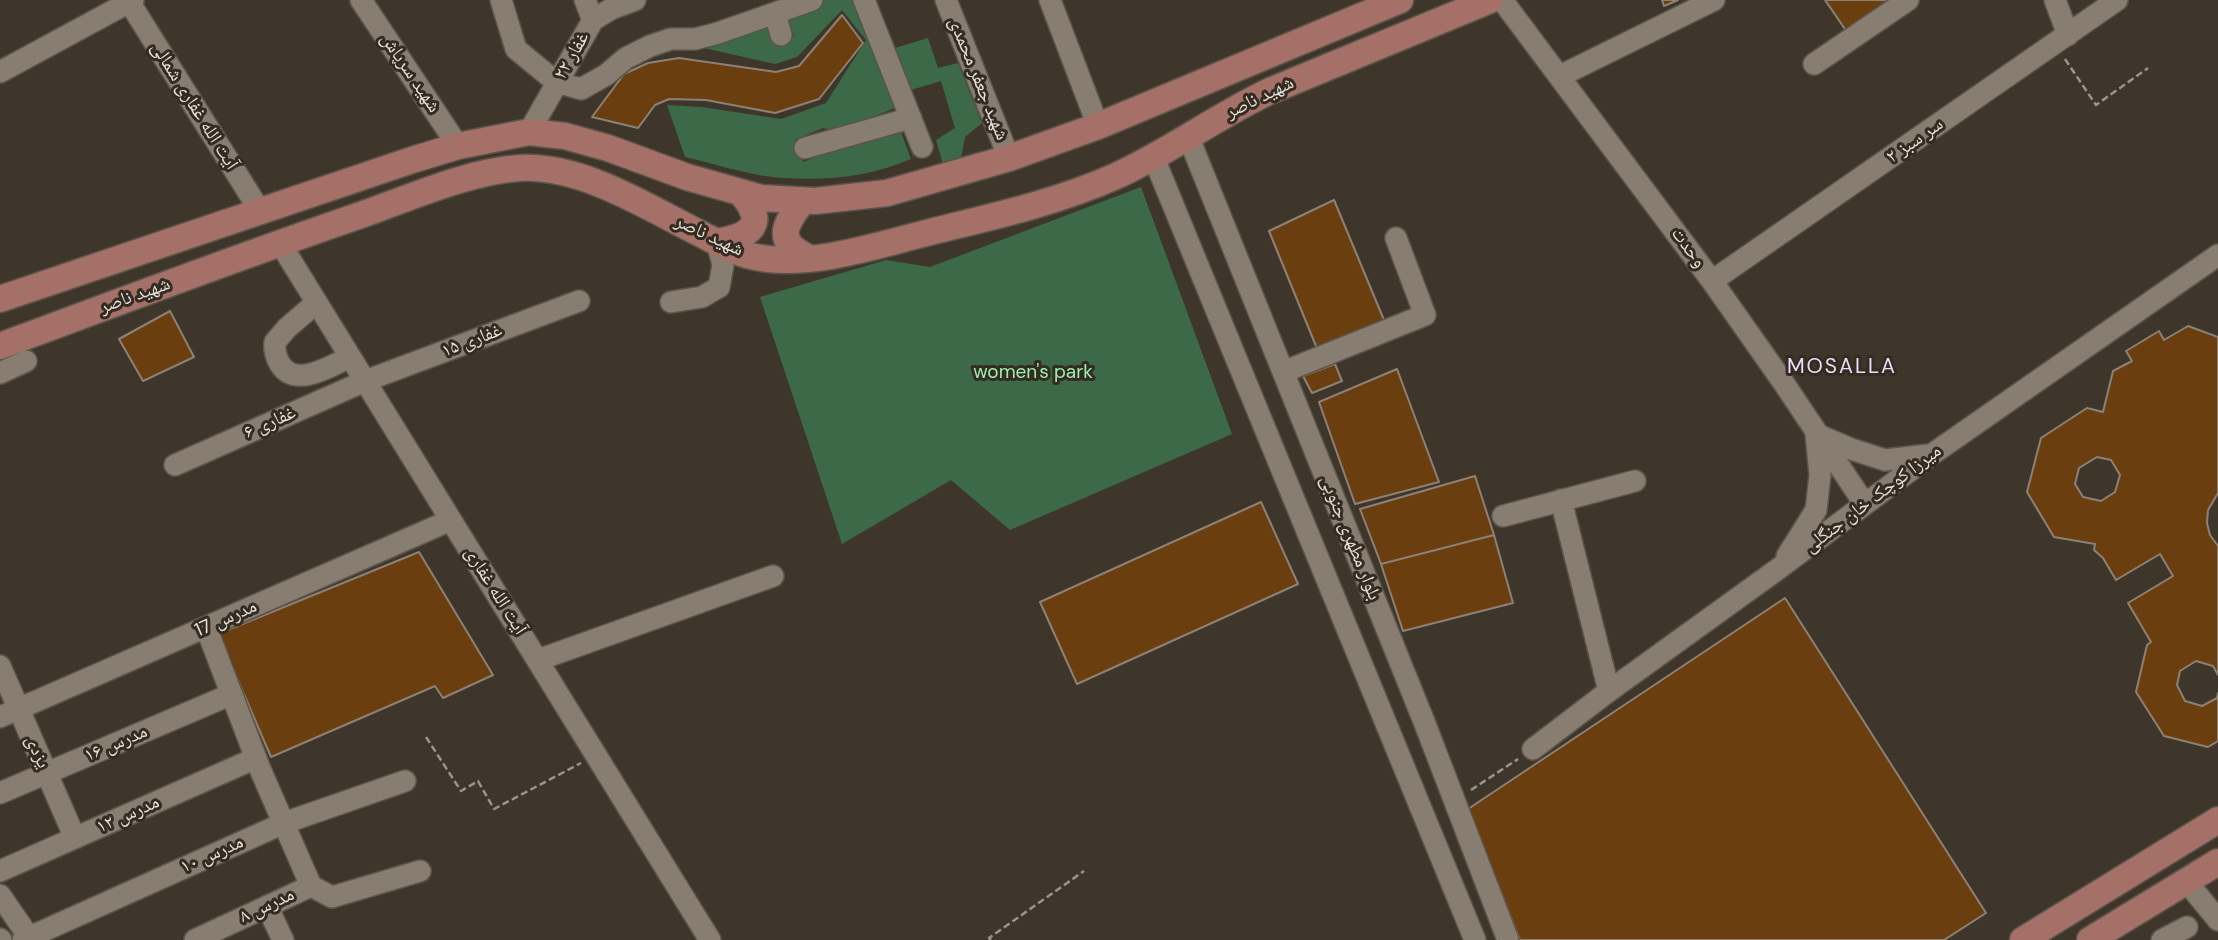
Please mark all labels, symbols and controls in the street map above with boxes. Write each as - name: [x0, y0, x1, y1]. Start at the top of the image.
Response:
- street label: شهید جعفر محمدی: [943, 14, 1013, 144]
- street label: غفار ۲۲: [549, 28, 595, 84]
- street label: شهید سرپاش: [375, 29, 445, 117]
- street label: آیت الله غفاری شمالی: [145, 38, 243, 174]
- street label: شهید ناصر: [1222, 72, 1298, 124]
- street label: سر سبز ۲: [1882, 113, 1948, 169]
- street label: شهید ناصر: [671, 210, 747, 262]
- street label: وحدت: [1666, 223, 1710, 273]
- street label: شهید ناصر: [97, 273, 173, 319]
- street label: غفاری ۱۵: [439, 319, 505, 363]
- district label: MOSALLA: [1788, 354, 1896, 380]
- park label: women's park: [973, 362, 1093, 384]
- street label: غفاری ۶: [241, 402, 299, 444]
- street label: میرزا کوچک خان جنگلی: [1800, 440, 1946, 558]
- street label: بلوار مطهری جنوبی: [1315, 472, 1385, 604]
- street label: آیت الله غفاری: [459, 543, 531, 639]
- street label: مدرس 17: [191, 595, 261, 643]
- street label: مدرس ۱۶: [81, 721, 151, 767]
- street label: یزدی: [20, 732, 54, 772]
- street label: مدرس ۱۲: [93, 791, 163, 839]
- street label: مدرس ۱۰: [177, 831, 247, 879]
- street label: مدرس ۸: [236, 883, 298, 929]

